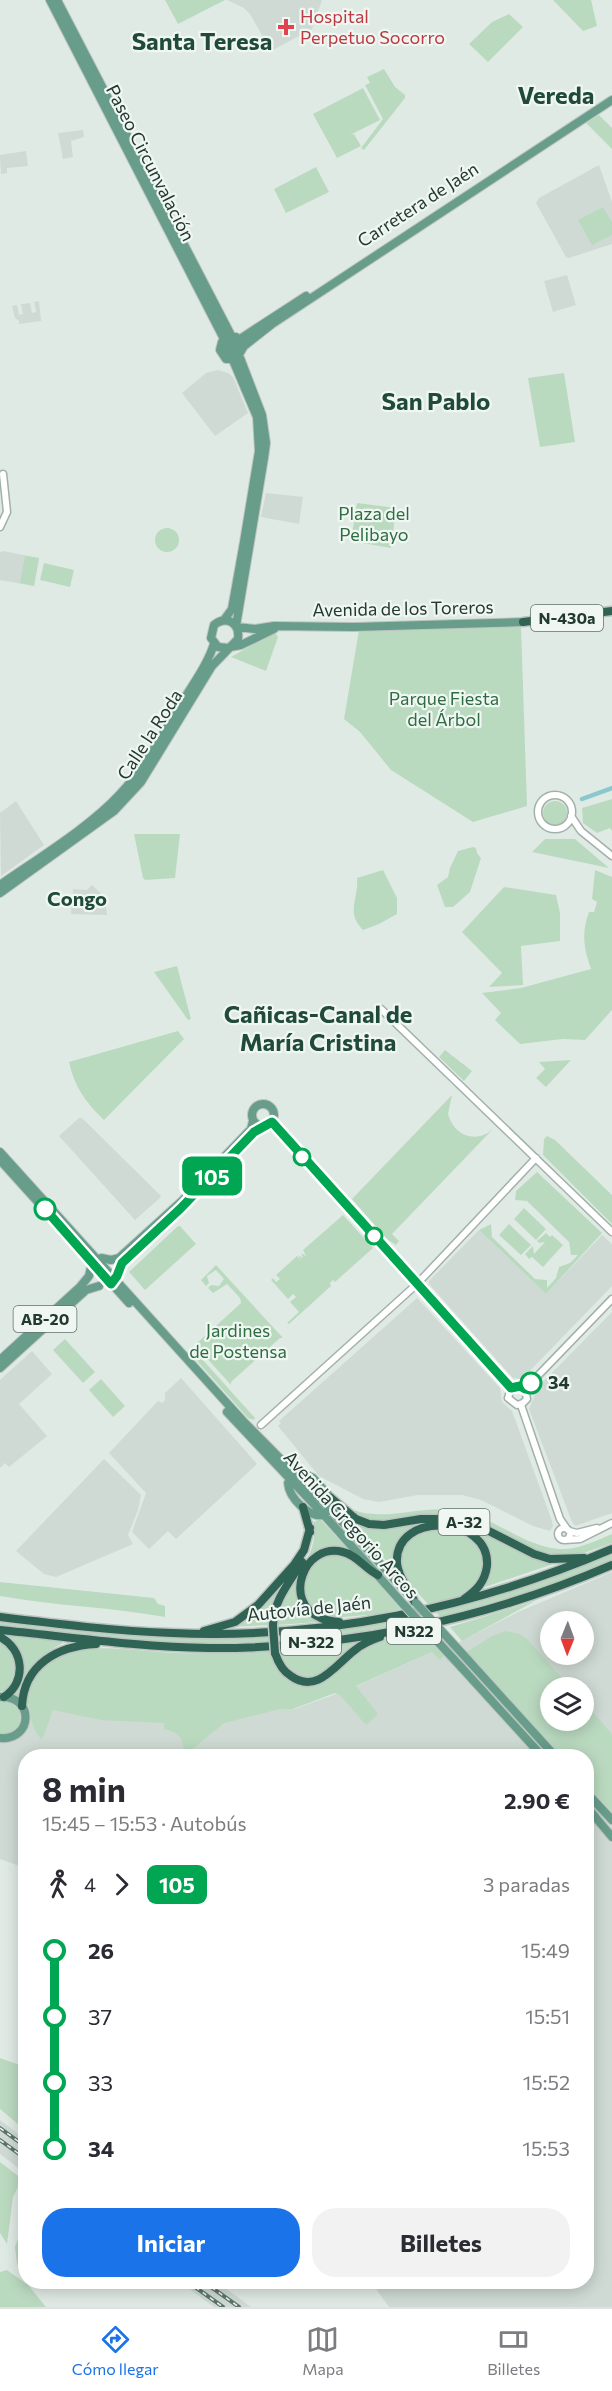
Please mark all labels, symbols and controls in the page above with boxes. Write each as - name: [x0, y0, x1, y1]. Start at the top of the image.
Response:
- place label: Hospital Perpetuo Socorro: [300, 5, 445, 48]
- marker: Hospital Perpetuo Socorro: [277, 18, 295, 36]
- district label: Santa Teresa: [132, 26, 272, 55]
- district label: Vereda: [518, 80, 594, 109]
- street label: Paseo Circunvalación: [102, 81, 200, 244]
- street label: Carretera de Jaén: [353, 157, 482, 251]
- district label: San Pablo: [382, 386, 490, 415]
- park label: Plaza del Pelibayo: [338, 502, 410, 545]
- street label: Avenida de los Toreros: [312, 595, 494, 621]
- road number: N-430a: [531, 605, 603, 631]
- street label: Calle la Roda: [112, 685, 187, 784]
- park label: Parque Fiesta del Árbol: [389, 687, 499, 730]
- district label: Congo: [47, 886, 107, 910]
- district label: Cañicas-Canal de María Cristina: [224, 999, 412, 1056]
- unlabelled marker: [293, 1148, 311, 1166]
- line badge: 105: [178, 1156, 246, 1196]
- text: 105: [194, 1164, 230, 1189]
- unlabelled marker: [34, 1198, 56, 1220]
- unlabelled marker: [365, 1227, 383, 1245]
- road number: AB-20: [14, 1306, 76, 1332]
- park label: Jardines de Postensa: [189, 1319, 287, 1362]
- place label: 34: [548, 1371, 570, 1393]
- marker: 34: [520, 1372, 542, 1394]
- street label: Avenida Gregorio Arcos: [280, 1446, 424, 1603]
- road number: A-32: [438, 1509, 490, 1535]
- street label: Autovía de Jaén: [246, 1591, 372, 1625]
- north arrow: [540, 1611, 594, 1665]
- map controls: [540, 1611, 594, 1731]
- road number: N322: [387, 1618, 441, 1644]
- road number: N-322: [281, 1629, 341, 1655]
- button: layers: [540, 1677, 594, 1731]
- text: 8 min: [42, 1768, 126, 1809]
- text: 2.90 €: [504, 1787, 570, 1814]
- text: 15:45 – 15:53 · Autobús: [42, 1811, 247, 1835]
- icon: walk: [42, 1868, 75, 1901]
- icon: forward: [105, 1868, 138, 1901]
- text: 4: [84, 1872, 96, 1896]
- text: 105: [159, 1872, 195, 1897]
- text: 3 paradas: [483, 1872, 570, 1896]
- text: 26: [88, 1937, 114, 1964]
- text: 15:49: [521, 1938, 570, 1962]
- text: 37: [88, 2003, 112, 2030]
- text: 15:51: [525, 2004, 570, 2028]
- text: 33: [88, 2069, 113, 2096]
- text: 15:52: [523, 2070, 570, 2094]
- text: 34: [88, 2135, 114, 2162]
- text: 15:53: [522, 2136, 570, 2160]
- button: Iniciar: [42, 2208, 300, 2277]
- button: Billetes: [312, 2208, 570, 2277]
- tab: Cómo llegar: [72, 2323, 159, 2378]
- tab: Mapa: [302, 2323, 344, 2378]
- tab: Billetes: [487, 2323, 540, 2378]

